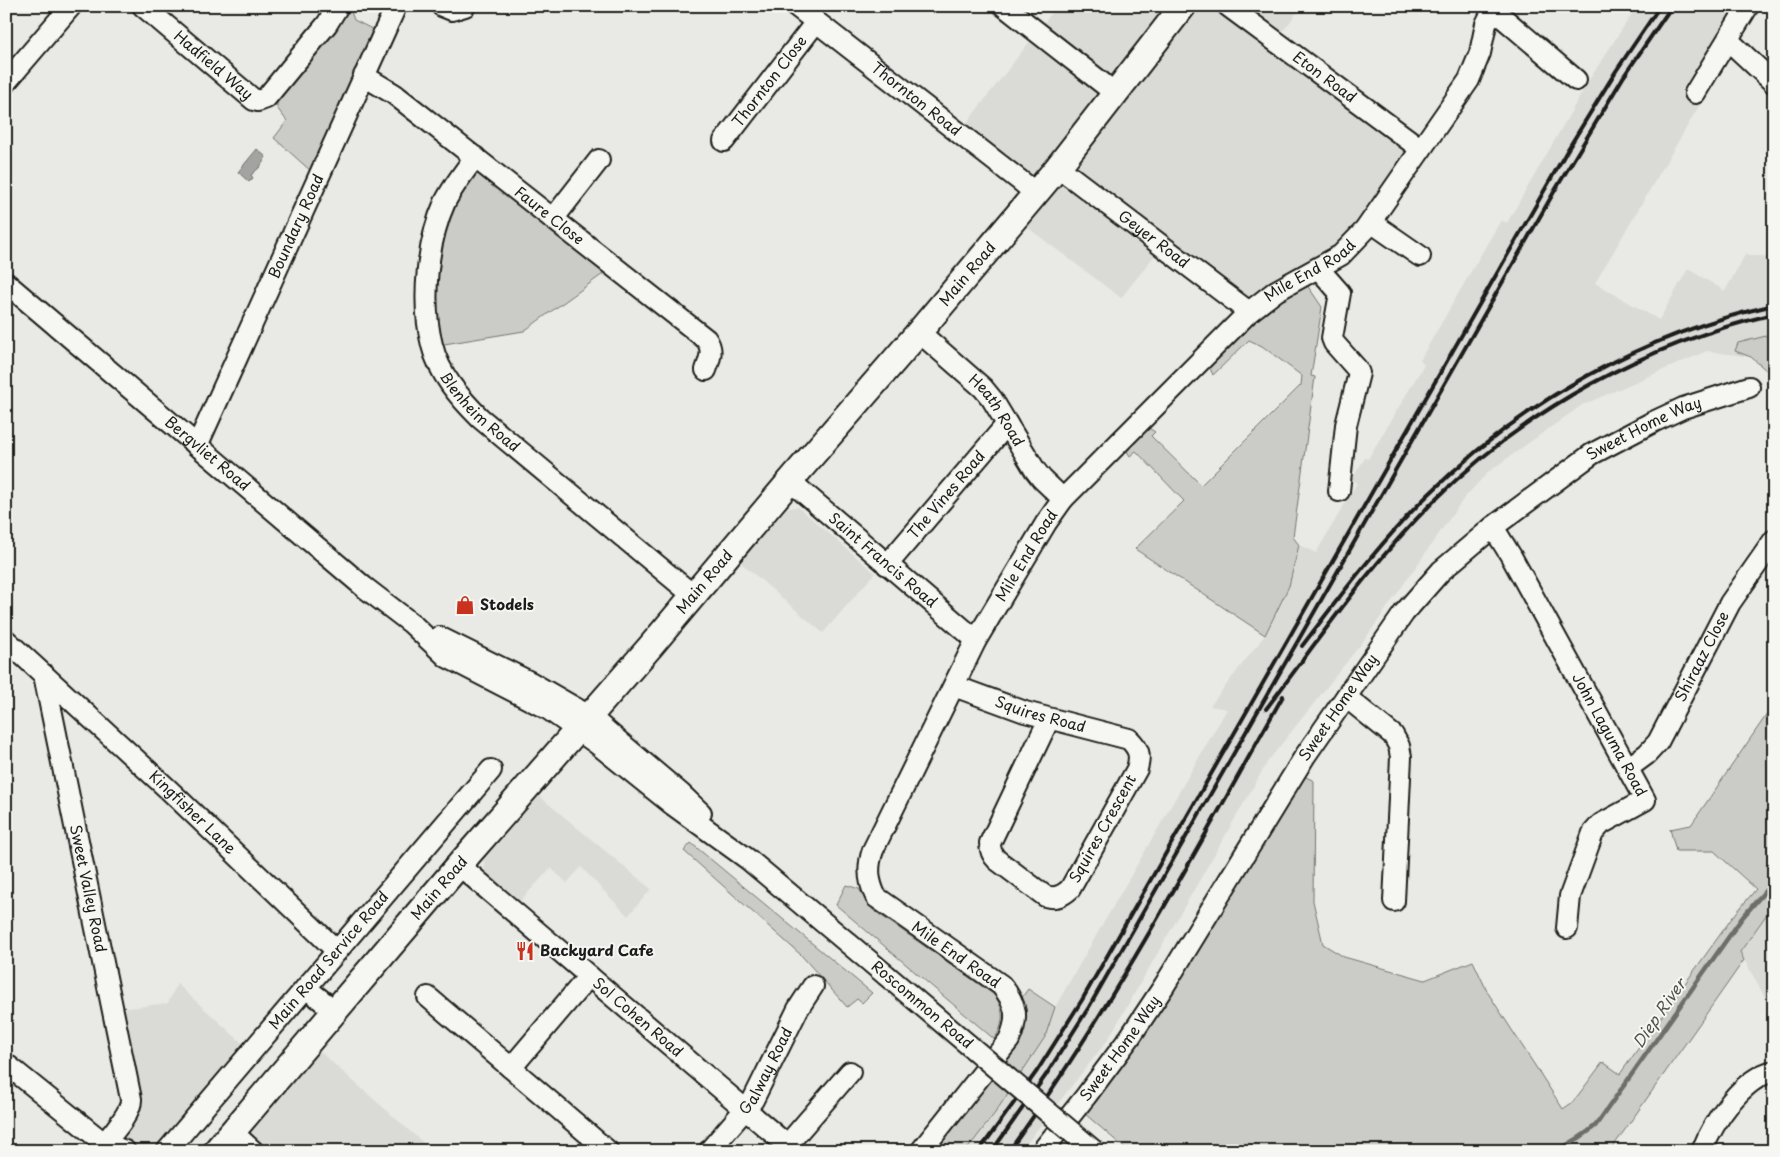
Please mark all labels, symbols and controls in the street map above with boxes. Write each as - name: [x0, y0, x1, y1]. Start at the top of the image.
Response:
- street label: Hadfield Way: [169, 24, 259, 105]
- street label: Thornton Close: [726, 30, 812, 131]
- street label: Eton Road: [1289, 45, 1362, 108]
- street label: Thornton Road: [867, 56, 967, 141]
- street label: Boundary Road: [261, 170, 329, 282]
- street label: Faure Close: [510, 180, 590, 249]
- street label: Geyer Road: [1114, 204, 1195, 273]
- street label: Mile End Road: [1258, 233, 1360, 306]
- street label: Main Road: [933, 236, 1000, 310]
- street label: Blenheim Road: [435, 367, 526, 457]
- street label: Heath Road: [964, 368, 1031, 450]
- street label: Sweet Home Way: [1580, 390, 1704, 465]
- street label: Bergvliet Road: [160, 410, 256, 496]
- street label: The Vines Road: [901, 445, 990, 543]
- street label: Mile End Road: [989, 504, 1062, 605]
- street label: Saint Francis Road: [824, 506, 943, 612]
- street label: Main Road: [670, 544, 737, 618]
- place label: Stodels: [480, 592, 534, 615]
- shop icon: Stodels: [454, 594, 476, 616]
- street label: Shiraaz Close: [1668, 607, 1734, 705]
- street label: Sweet Home Way: [1292, 648, 1383, 765]
- street label: John Laguma Road: [1567, 668, 1654, 800]
- street label: Squires Road: [992, 689, 1089, 737]
- street label: Kingfisher Lane: [145, 764, 242, 859]
- street label: Squires Crescent: [1062, 770, 1141, 887]
- street label: Sweet Valley Road: [65, 822, 114, 954]
- street label: Main Road: [404, 850, 472, 924]
- street label: Main Road Service Road: [262, 886, 393, 1034]
- street label: Mile End Road: [908, 915, 1006, 993]
- place label: Backyard Cafe: [540, 938, 654, 961]
- restaurant icon: Backyard Cafe: [514, 940, 536, 962]
- street label: Roscommon Road: [867, 954, 979, 1053]
- street label: Sol Cohen Road: [588, 971, 689, 1062]
- water label: Diep River: [1626, 971, 1692, 1052]
- street label: Sweet Home Way: [1073, 990, 1165, 1105]
- street label: Galway Road: [732, 1023, 797, 1119]

